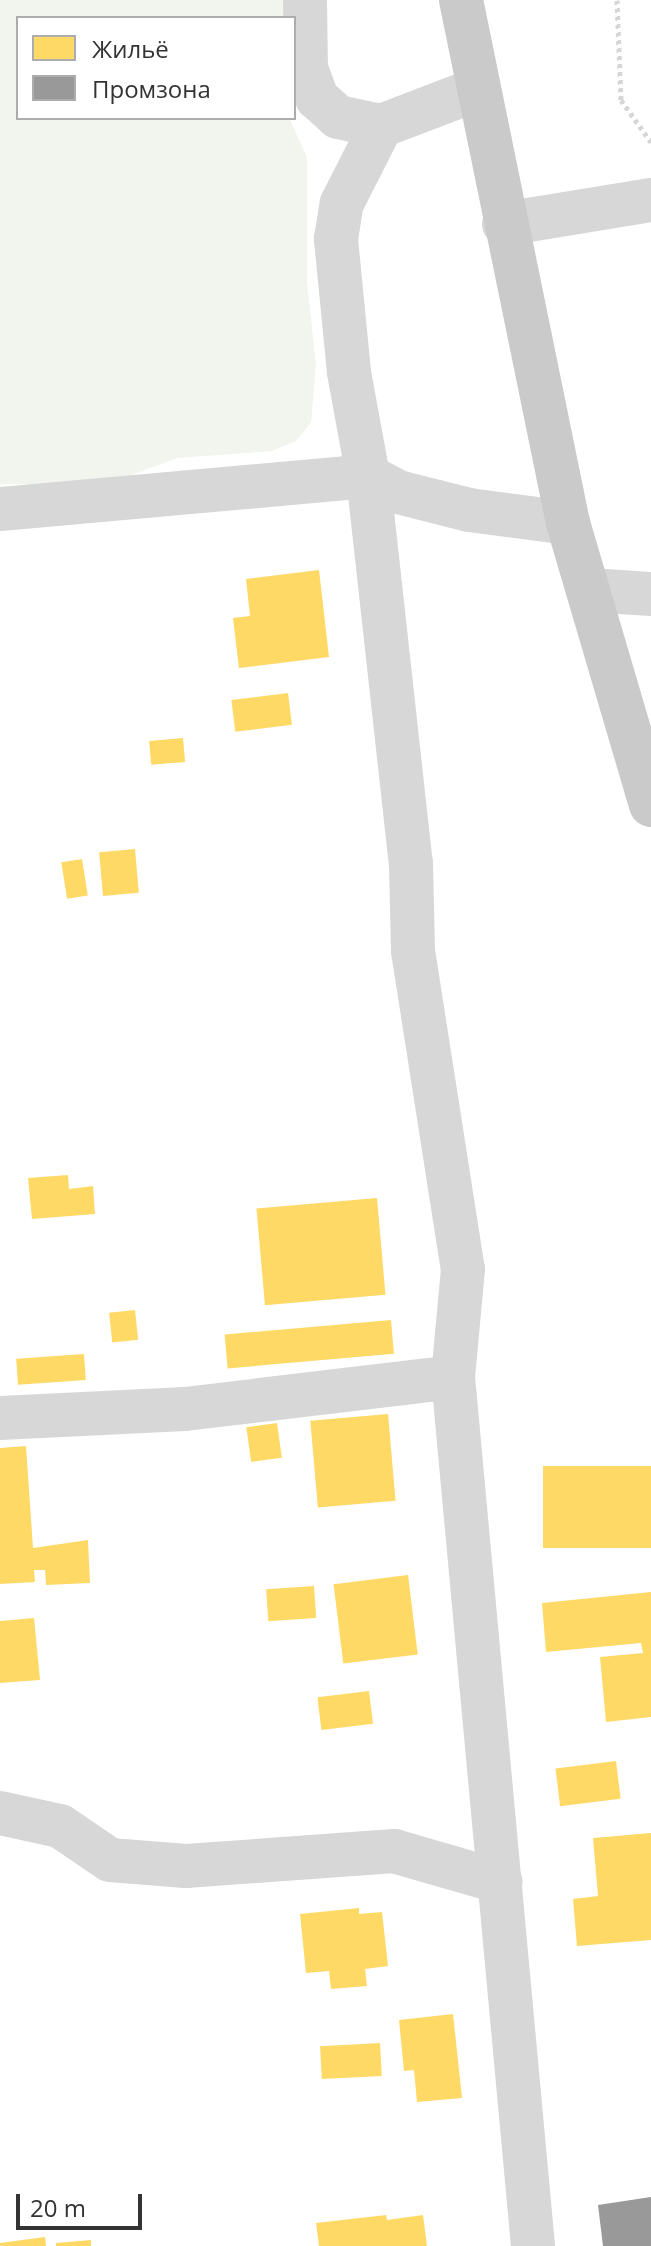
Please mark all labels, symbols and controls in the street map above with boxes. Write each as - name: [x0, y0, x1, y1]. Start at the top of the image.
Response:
- legend: [16, 16, 296, 120]
- text: Жильё: [92, 32, 169, 65]
- text: Промзона: [92, 72, 211, 105]
- scale bar: [20, 2178, 146, 2228]
- text: 20 m: [30, 2191, 86, 2224]

